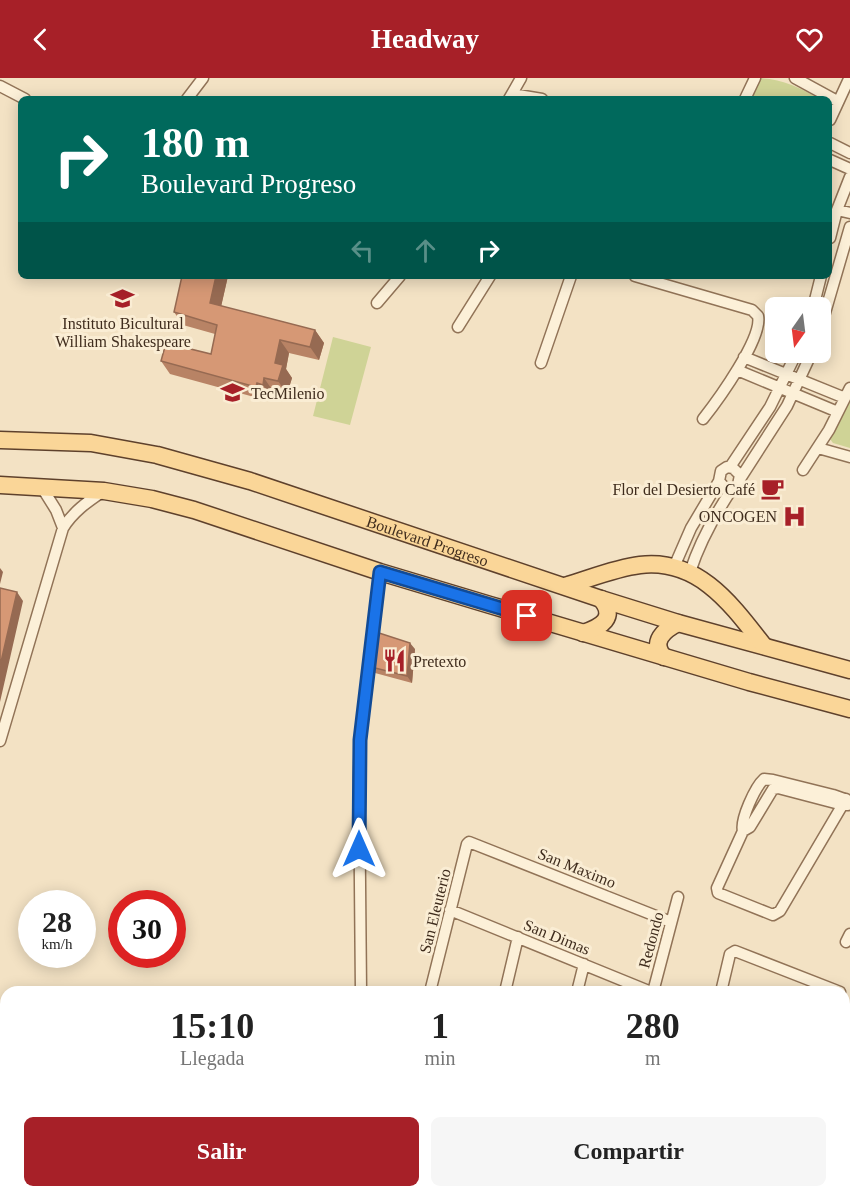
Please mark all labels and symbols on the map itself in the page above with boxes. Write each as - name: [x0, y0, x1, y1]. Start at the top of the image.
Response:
- school or university icon: Instituto Bicultural William Shakespeare: [110, 285, 136, 311]
- north arrow: [765, 297, 831, 363]
- place label: Instituto Bicultural William Shakespeare: [55, 315, 191, 351]
- school or university icon: TecMilenio: [220, 380, 246, 406]
- place label: TecMilenio: [251, 385, 325, 402]
- cafe icon: Flor del Desierto Café: [760, 476, 786, 502]
- place label: Flor del Desierto Café: [612, 481, 755, 498]
- hospital icon: ONCOGEN: [782, 503, 808, 529]
- place label: ONCOGEN: [699, 508, 777, 525]
- street label: Boulevard Progreso: [364, 512, 491, 569]
- pin: [501, 590, 552, 641]
- restaurant icon: Pretexto: [382, 648, 408, 674]
- place label: Pretexto: [413, 653, 466, 670]
- position arrow: [327, 817, 391, 881]
- street label: San Maximo: [536, 845, 618, 891]
- street label: San Eleuterio: [416, 867, 454, 955]
- speed limit sign: 30: [108, 890, 186, 968]
- street label: Redondo: [635, 910, 667, 970]
- street label: San Dimas: [521, 916, 593, 958]

